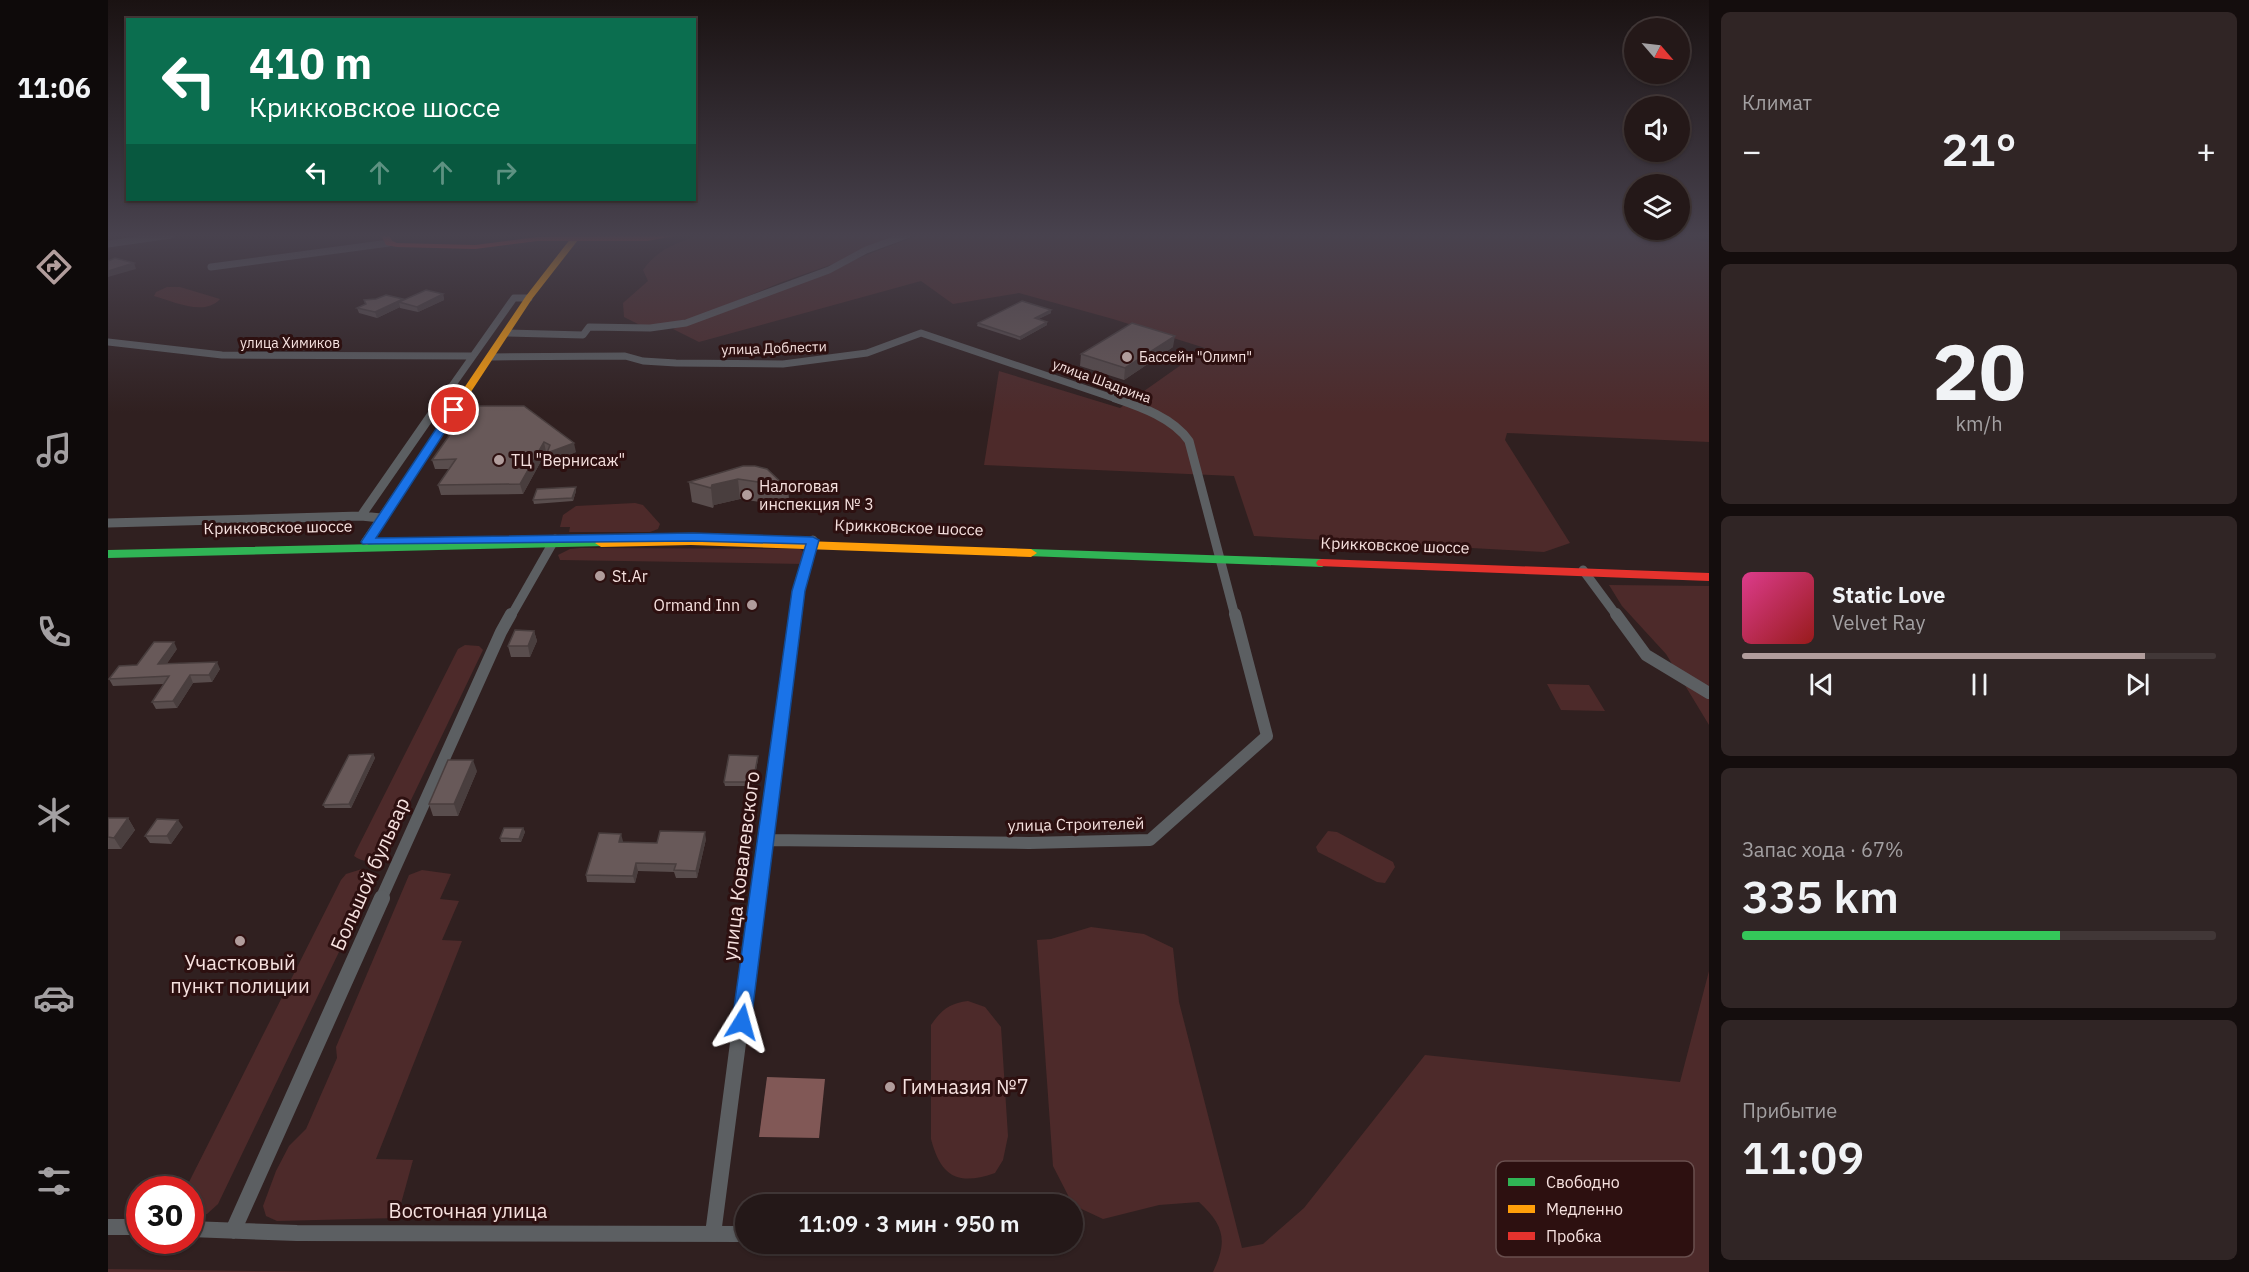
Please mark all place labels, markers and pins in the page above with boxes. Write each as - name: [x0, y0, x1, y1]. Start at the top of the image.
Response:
- place label: Бассейн "Олимп": [1139, 348, 1252, 366]
- marker: Бассейн "Олимп": [1120, 350, 1134, 364]
- pin: [428, 384, 479, 435]
- place label: ТЦ "Вернисаж": [511, 450, 625, 470]
- marker: ТЦ "Вернисаж": [492, 453, 506, 467]
- place label: Налоговая инспекция № 3: [759, 476, 874, 514]
- marker: Налоговая инспекция № 3: [740, 488, 754, 502]
- place label: St.Ar: [612, 566, 648, 586]
- marker: St.Ar: [593, 569, 607, 583]
- place label: Ormand Inn: [654, 595, 740, 615]
- marker: Ormand Inn: [745, 598, 759, 612]
- marker: Участковый пункт полиции: [233, 934, 247, 948]
- place label: Участковый пункт полиции: [170, 949, 310, 999]
- place label: Гимназия №7: [902, 1073, 1029, 1100]
- marker: Гимназия №7: [883, 1080, 897, 1094]

